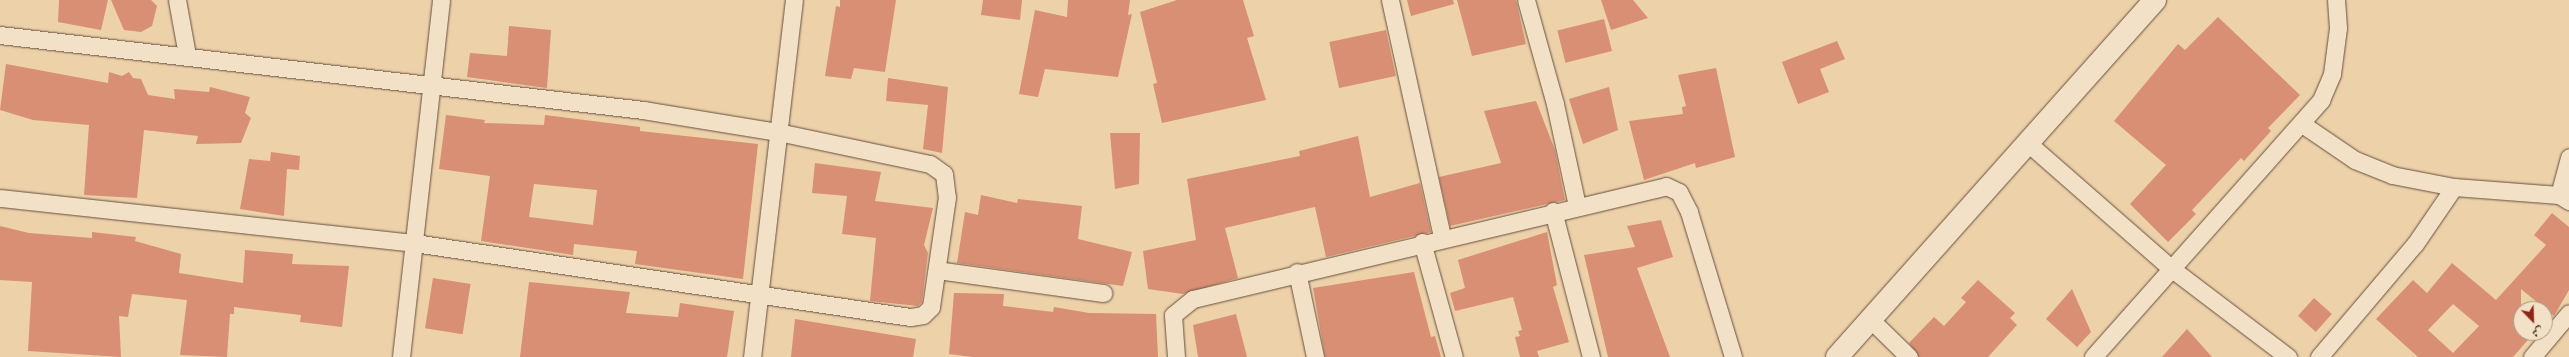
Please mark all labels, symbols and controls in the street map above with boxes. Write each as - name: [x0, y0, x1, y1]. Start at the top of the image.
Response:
- north arrow: [2513, 301, 2553, 341]
- text: ش: [2530, 323, 2545, 340]

